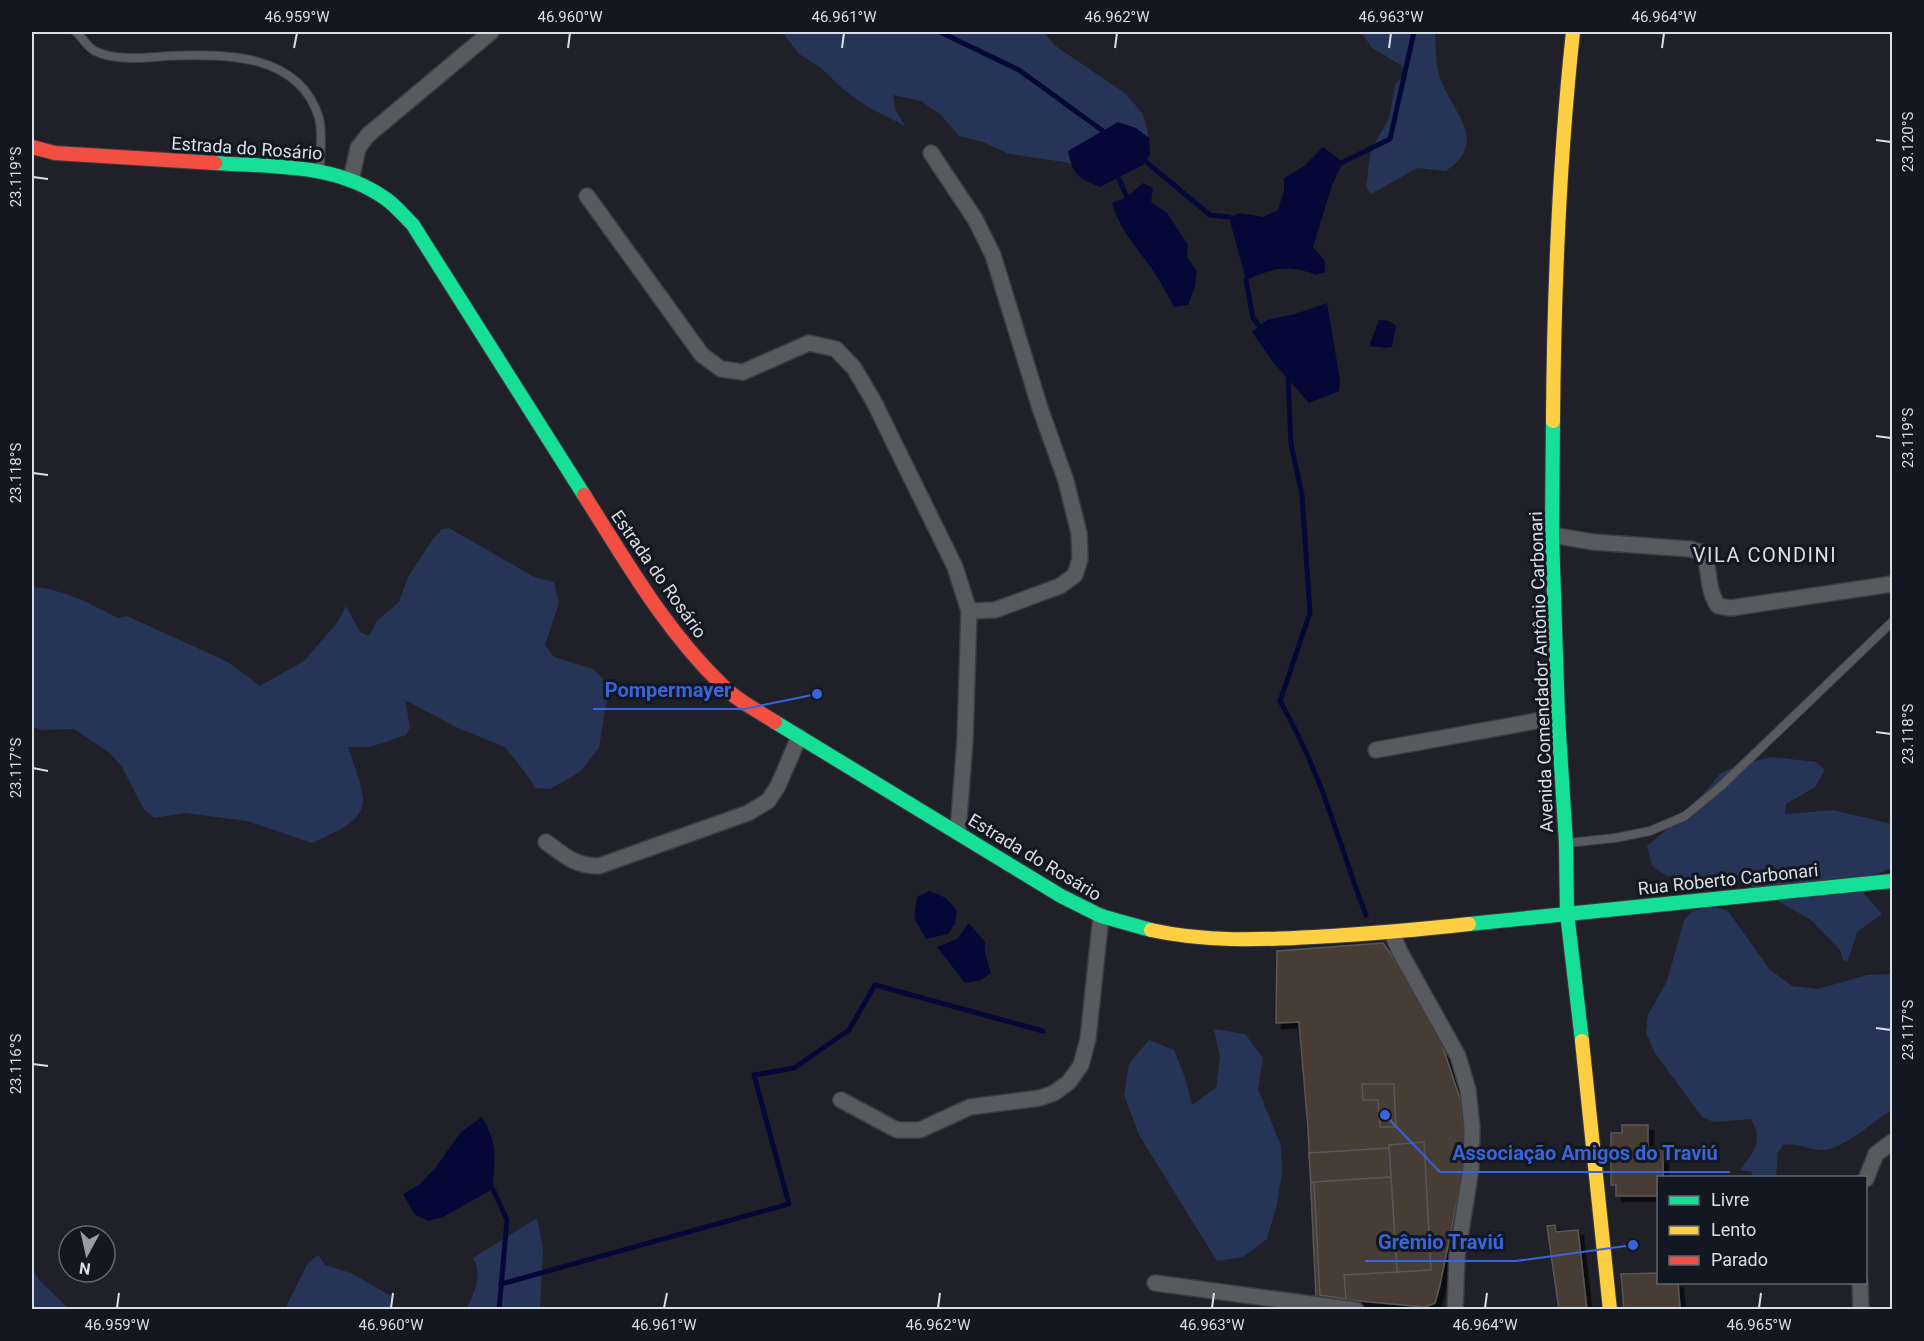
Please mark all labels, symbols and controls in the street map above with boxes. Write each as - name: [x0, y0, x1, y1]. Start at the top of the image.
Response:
- text: 46.959°W: [264, 8, 330, 26]
- text: 46.960°W: [537, 8, 603, 26]
- text: 46.961°W: [811, 8, 877, 26]
- text: 46.962°W: [1084, 8, 1150, 26]
- text: 46.963°W: [1358, 8, 1424, 26]
- text: 46.964°W: [1631, 8, 1697, 26]
- text: 23.120°S: [1899, 112, 1917, 172]
- street label: Estrada do Rosário: [171, 132, 323, 164]
- text: 23.119°S: [7, 147, 25, 207]
- text: 23.119°S: [1899, 408, 1917, 468]
- text: 23.118°S: [7, 443, 25, 503]
- street label: Estrada do Rosário: [607, 506, 711, 642]
- street label: Avenida Comendador Antônio Carbonari: [1525, 511, 1557, 833]
- district label: VILA CONDINI: [1693, 543, 1837, 567]
- callout: Pompermayer: [593, 671, 744, 709]
- text: Pompermayer: [605, 678, 732, 702]
- text: 23.118°S: [1899, 704, 1917, 764]
- text: 23.117°S: [7, 738, 25, 798]
- street label: Estrada do Rosário: [965, 809, 1105, 905]
- street label: Rua Roberto Carbonari: [1637, 859, 1819, 899]
- text: 23.117°S: [1899, 1000, 1917, 1060]
- text: 23.116°S: [7, 1034, 25, 1094]
- callout: Associação Amigos do Traviú: [1440, 1134, 1730, 1172]
- text: Associação Amigos do Traviú: [1452, 1141, 1718, 1165]
- legend: [1657, 1176, 1867, 1284]
- text: Livre: [1711, 1189, 1749, 1210]
- text: Lento: [1711, 1219, 1756, 1240]
- callout: Grêmio Traviú: [1365, 1223, 1516, 1261]
- north arrow: [57, 1224, 117, 1284]
- text: Grêmio Traviú: [1378, 1230, 1504, 1254]
- text: Parado: [1711, 1249, 1768, 1270]
- text: N: [78, 1258, 92, 1279]
- text: 46.959°W: [84, 1316, 150, 1334]
- text: 46.960°W: [358, 1316, 424, 1334]
- text: 46.961°W: [631, 1316, 697, 1334]
- text: 46.962°W: [905, 1316, 971, 1334]
- text: 46.963°W: [1179, 1316, 1245, 1334]
- text: 46.964°W: [1452, 1316, 1518, 1334]
- text: 46.965°W: [1726, 1316, 1792, 1334]

